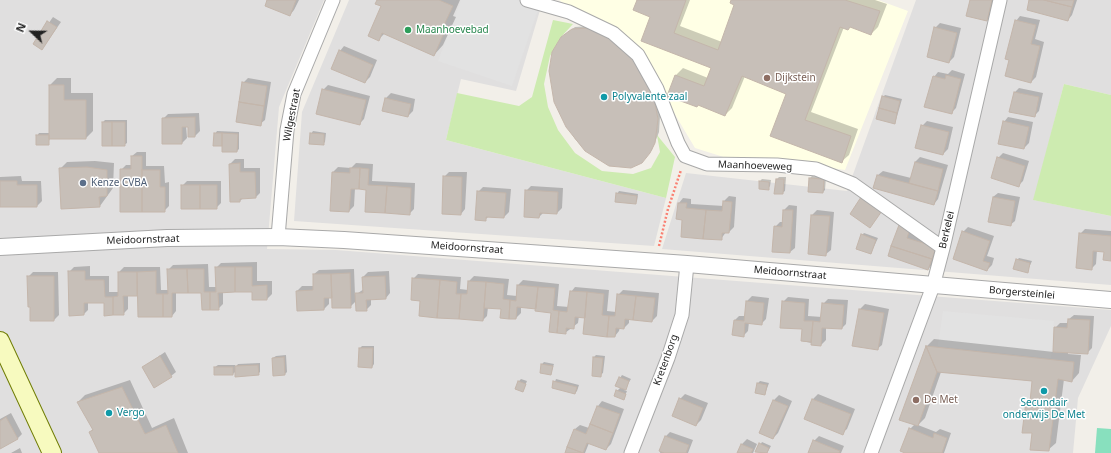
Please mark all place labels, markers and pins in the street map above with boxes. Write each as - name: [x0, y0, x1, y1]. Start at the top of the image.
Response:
- place label: Maanhoevebad: [416, 24, 489, 36]
- marker: Maanhoevebad: [403, 25, 413, 35]
- place label: Dijkstein: [775, 72, 816, 84]
- marker: Dijkstein: [762, 73, 772, 83]
- place label: Polyvalente zaal: [612, 91, 687, 103]
- marker: Polyvalente zaal: [599, 92, 609, 102]
- place label: Kenze CVBA: [91, 177, 147, 189]
- marker: Kenze CVBA: [78, 178, 88, 188]
- marker: Secundair onderwijs De Met: [1039, 386, 1049, 396]
- place label: De Met: [924, 394, 958, 406]
- marker: De Met: [911, 395, 921, 405]
- place label: Secundair onderwijs De Met: [1003, 397, 1085, 420]
- place label: Vergo: [117, 407, 145, 419]
- marker: Vergo: [104, 408, 114, 418]

